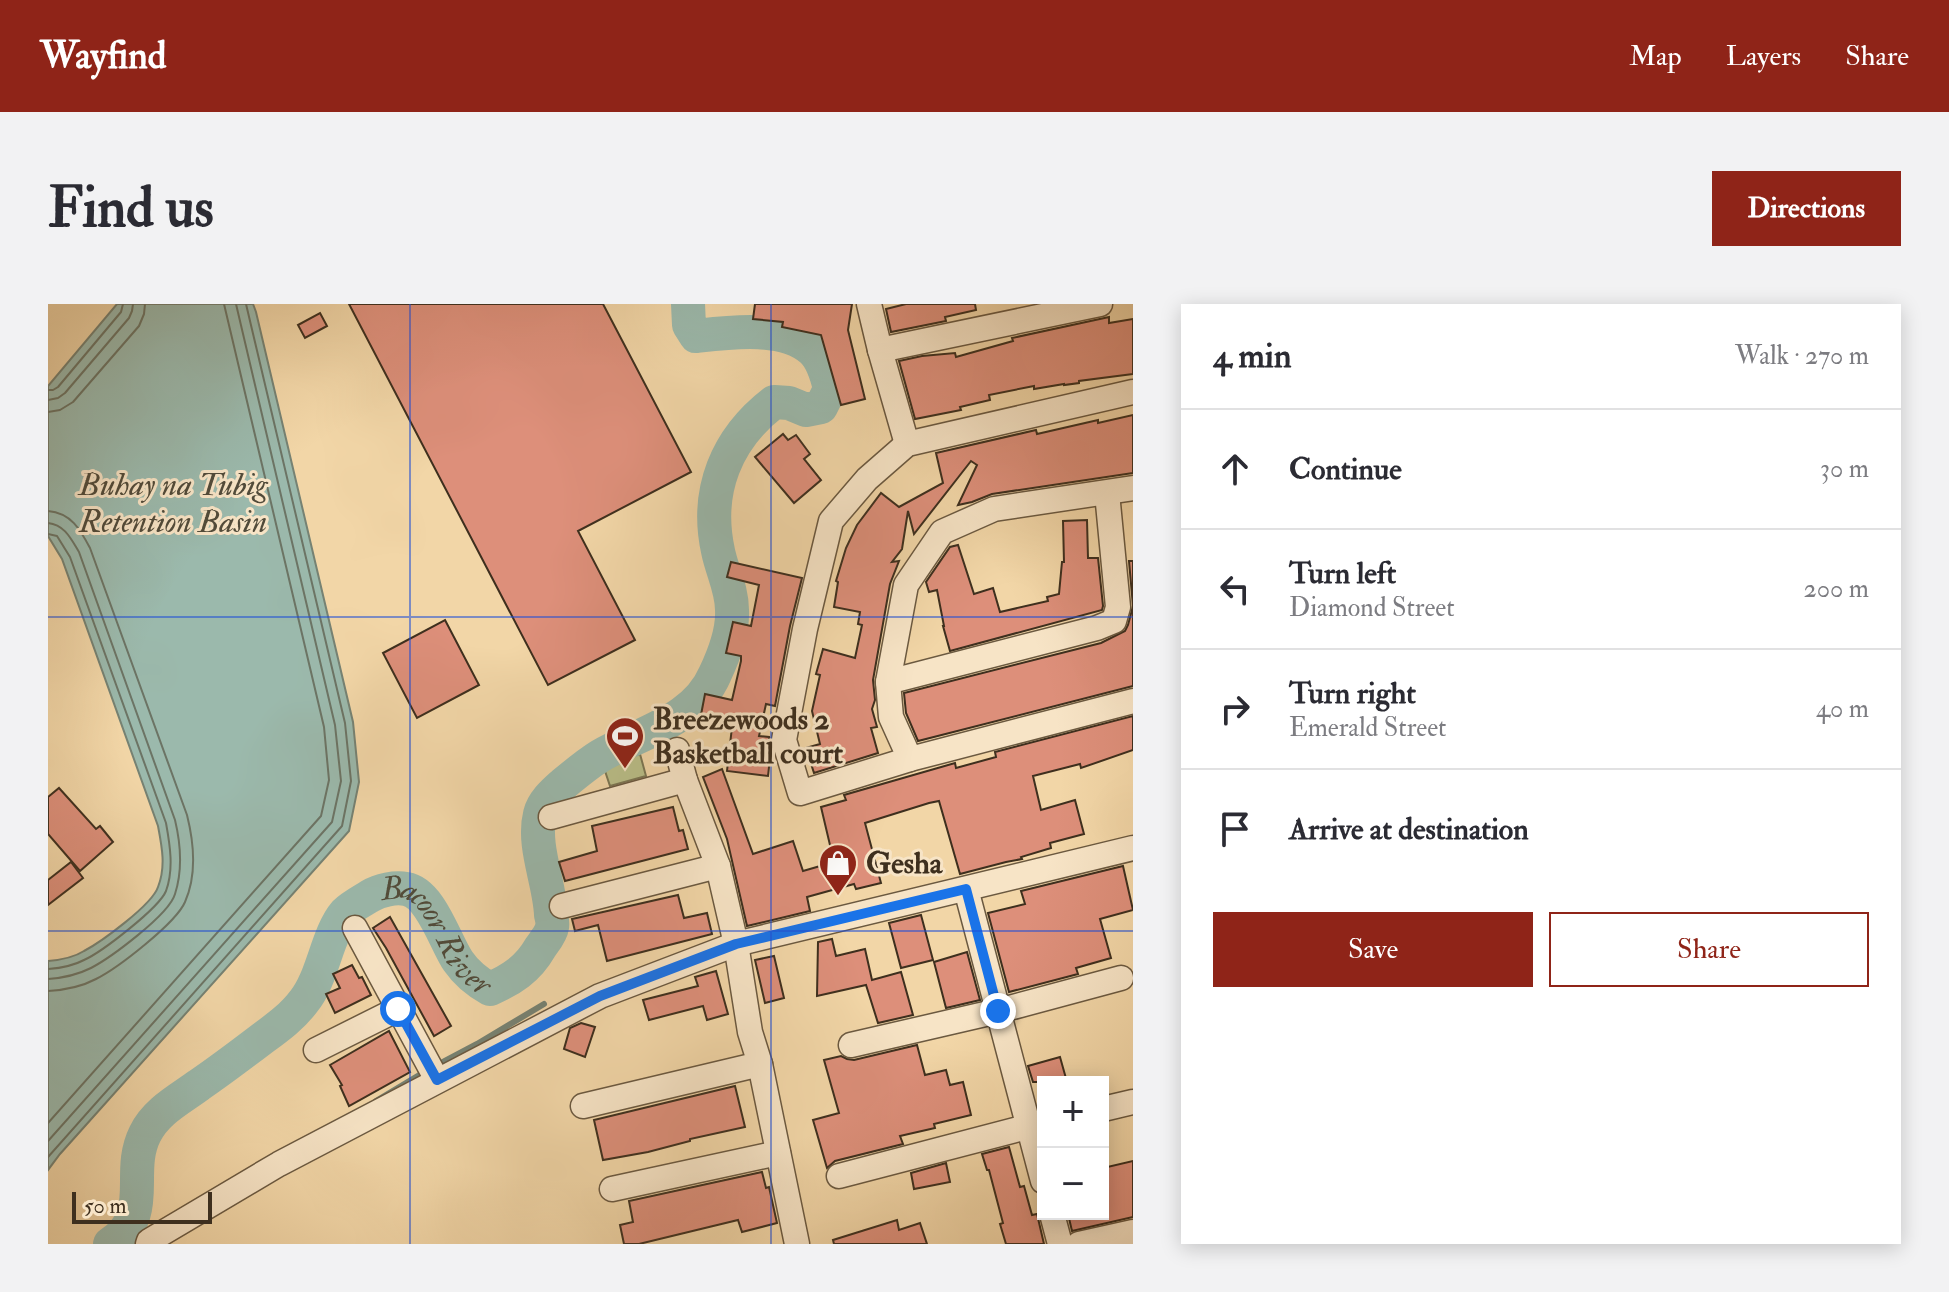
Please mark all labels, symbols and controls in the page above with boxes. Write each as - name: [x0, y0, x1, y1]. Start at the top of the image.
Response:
- text: Wayfind: [40, 32, 166, 80]
- text: Map: [1629, 39, 1682, 74]
- text: Layers: [1726, 39, 1801, 74]
- text: Share: [1845, 39, 1909, 74]
- button: Directions: [1712, 171, 1901, 246]
- text: Find us: [48, 173, 214, 244]
- text: 4 min: [1213, 335, 1291, 378]
- text: Walk · 270 m: [1735, 340, 1869, 372]
- icon: ahead: [1213, 447, 1257, 491]
- text: Continue: [1289, 451, 1402, 488]
- text: 30 m: [1820, 453, 1869, 485]
- water label: Buhay na Tubig Retention Basin: [77, 465, 269, 542]
- text: Turn left: [1289, 555, 1396, 592]
- icon: left: [1213, 567, 1257, 611]
- text: 200 m: [1804, 573, 1869, 605]
- text: Diamond Street: [1289, 592, 1455, 624]
- text: Turn right: [1289, 675, 1416, 712]
- icon: right: [1213, 687, 1257, 731]
- text: 40 m: [1816, 693, 1869, 725]
- place label: Breezewoods 2 Basketball court: [653, 701, 843, 772]
- text: Emerald Street: [1289, 712, 1447, 744]
- sports icon: Breezewoods 2 Basketball court: [604, 715, 646, 770]
- icon: arrive: [1213, 807, 1257, 851]
- text: Arrive at destination: [1289, 811, 1529, 848]
- shop icon: Gesha: [817, 842, 859, 897]
- place label: Gesha: [866, 845, 944, 882]
- water label: Bacoor River: [377, 868, 500, 1006]
- button: Save: [1213, 912, 1533, 987]
- button: Share: [1549, 912, 1869, 987]
- route start: [380, 991, 416, 1027]
- route end: [980, 993, 1016, 1029]
- map controls: [1037, 1076, 1109, 1220]
- button: +: [1037, 1076, 1109, 1148]
- button: −: [1037, 1148, 1109, 1220]
- scale bar: [72, 1188, 212, 1224]
- text: 50 m: [84, 1192, 126, 1220]

